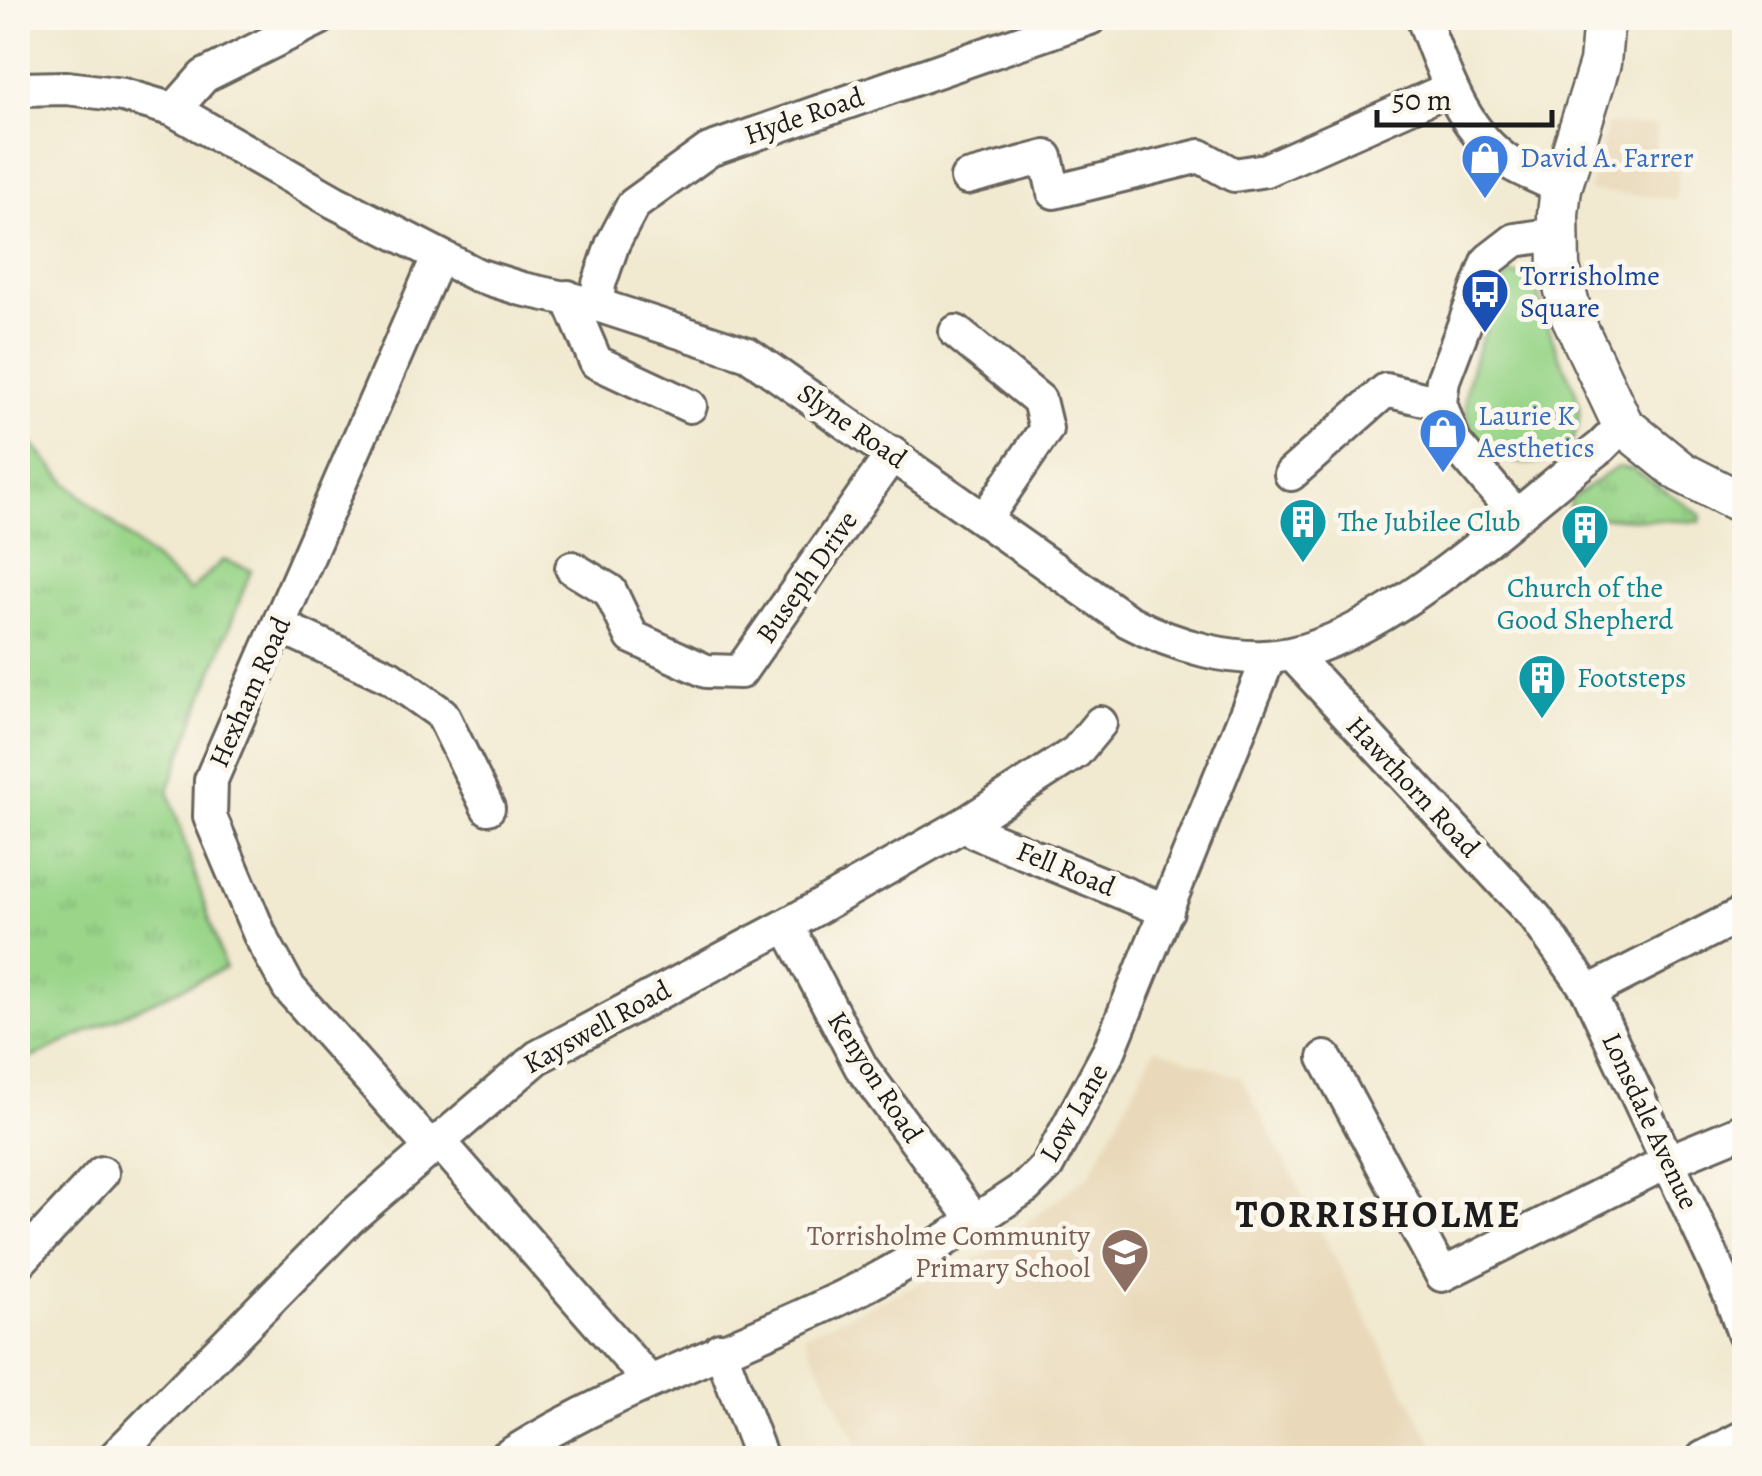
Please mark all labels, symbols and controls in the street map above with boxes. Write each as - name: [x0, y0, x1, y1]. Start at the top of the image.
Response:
- scale bar: [1377, 65, 1552, 127]
- street label: Hyde Road: [739, 78, 870, 154]
- text: 50 m: [1392, 80, 1452, 120]
- shop icon: David A. Farrer: [1459, 132, 1511, 200]
- place label: David A. Farrer: [1520, 139, 1694, 177]
- place label: Torrisholme Square: [1520, 257, 1660, 327]
- bus stop icon: Torrisholme Square: [1459, 266, 1511, 334]
- street label: Slyne Road: [790, 374, 915, 478]
- place label: Laurie K Aesthetics: [1477, 397, 1595, 467]
- shop icon: Laurie K Aesthetics: [1417, 406, 1469, 474]
- building icon: The Jubilee Club: [1277, 496, 1329, 564]
- building icon: Church of the Good Shepherd: [1559, 502, 1611, 570]
- street label: Buseph Drive: [747, 503, 867, 651]
- place label: The Jubilee Club: [1338, 503, 1521, 541]
- place label: Church of the Good Shepherd: [1497, 569, 1674, 639]
- street label: Hexham Road: [200, 610, 300, 773]
- building icon: Footsteps: [1516, 652, 1568, 720]
- place label: Footsteps: [1577, 659, 1686, 697]
- street label: Hawthorn Road: [1337, 708, 1489, 867]
- street label: Fell Road: [1011, 832, 1122, 906]
- street label: Kayswell Road: [517, 970, 678, 1083]
- street label: Kenyon Road: [818, 1004, 932, 1151]
- street label: Lonsdale Avenue: [1592, 1026, 1708, 1216]
- street label: Low Lane: [1031, 1057, 1117, 1169]
- district label: TORRISHOLME: [1236, 1188, 1522, 1240]
- place label: Torrisholme Community Primary School: [807, 1217, 1091, 1287]
- school or university icon: Torrisholme Community Primary School: [1099, 1226, 1151, 1294]

